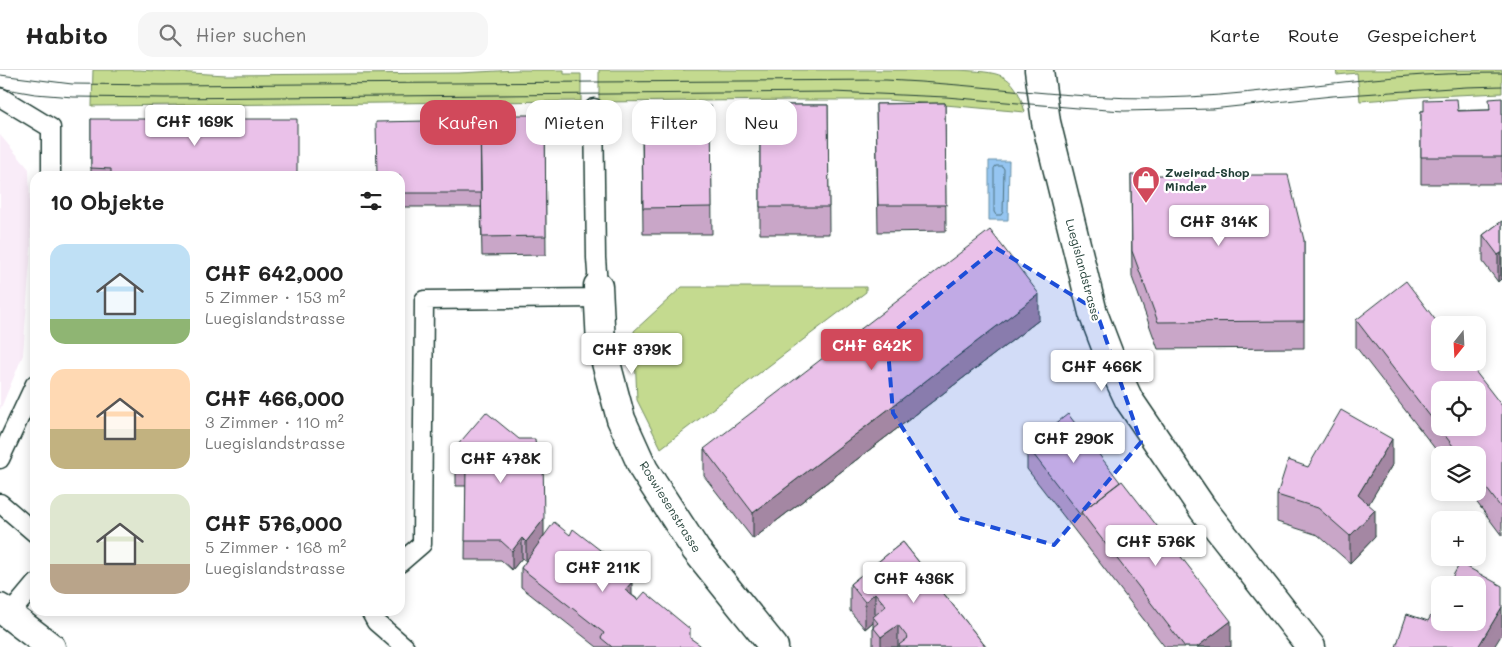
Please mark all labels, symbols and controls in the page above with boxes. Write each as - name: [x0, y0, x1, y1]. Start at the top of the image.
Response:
- search box: [138, 12, 488, 57]
- text: Habito: [25, 19, 108, 50]
- icon: search: [156, 21, 184, 49]
- text: Hier suchen: [196, 22, 306, 47]
- text: Karte: [1210, 23, 1260, 47]
- text: Route: [1288, 23, 1339, 47]
- text: Gespeichert: [1367, 23, 1477, 47]
- chip: Kaufen: [420, 100, 516, 145]
- chip: Mieten: [526, 100, 622, 145]
- chip: Filter: [632, 100, 716, 145]
- chip: Neu: [726, 100, 797, 145]
- pin: CHF 169K: [143, 104, 247, 147]
- text: CHF 169K: [156, 110, 234, 131]
- place label: Zweirad-Shop Minder: [1165, 164, 1250, 194]
- shop icon: Zweirad-Shop Minder: [1131, 165, 1161, 204]
- icon: filters: [357, 187, 385, 215]
- text: 10 Objekte: [50, 188, 164, 215]
- pin: CHF 314K: [1167, 204, 1271, 247]
- text: CHF 314K: [1180, 210, 1258, 231]
- street label: Luegislandstrasse: [1063, 217, 1105, 323]
- text: CHF 642,000: [205, 259, 343, 286]
- icon: home: [90, 264, 150, 324]
- text: 5 Zimmer · 153 m²: [205, 286, 346, 307]
- text: Luegislandstrasse: [205, 307, 345, 328]
- north arrow: [1431, 316, 1486, 371]
- map controls: [1431, 316, 1486, 631]
- pin: CHF 642K: [820, 328, 924, 371]
- pin: CHF 379K: [580, 332, 684, 375]
- text: CHF 642K: [832, 334, 912, 355]
- text: CHF 379K: [592, 338, 672, 359]
- pin: CHF 466K: [1050, 350, 1154, 392]
- text: CHF 466K: [1062, 355, 1142, 376]
- button: locate: [1431, 381, 1486, 436]
- text: CHF 466,000: [205, 384, 344, 411]
- icon: home: [90, 389, 150, 449]
- text: 3 Zimmer · 110 m²: [205, 411, 344, 432]
- pin: CHF 290K: [1022, 422, 1126, 464]
- text: CHF 290K: [1034, 427, 1114, 448]
- text: Luegislandstrasse: [205, 432, 345, 453]
- pin: CHF 478K: [449, 442, 553, 484]
- button: layers: [1431, 446, 1486, 501]
- text: CHF 478K: [461, 447, 541, 468]
- street label: Roswiesenstrasse: [636, 458, 705, 555]
- text: CHF 576,000: [205, 509, 342, 536]
- button: +: [1431, 511, 1486, 566]
- icon: home: [90, 514, 150, 574]
- pin: CHF 576K: [1104, 524, 1208, 567]
- text: CHF 576K: [1116, 530, 1196, 551]
- text: 5 Zimmer · 168 m²: [205, 536, 346, 557]
- pin: CHF 211K: [551, 550, 655, 593]
- text: CHF 211K: [566, 556, 640, 577]
- text: Luegislandstrasse: [205, 557, 345, 578]
- pin: CHF 436K: [862, 562, 966, 604]
- text: CHF 436K: [874, 567, 954, 588]
- button: −: [1431, 576, 1486, 631]

